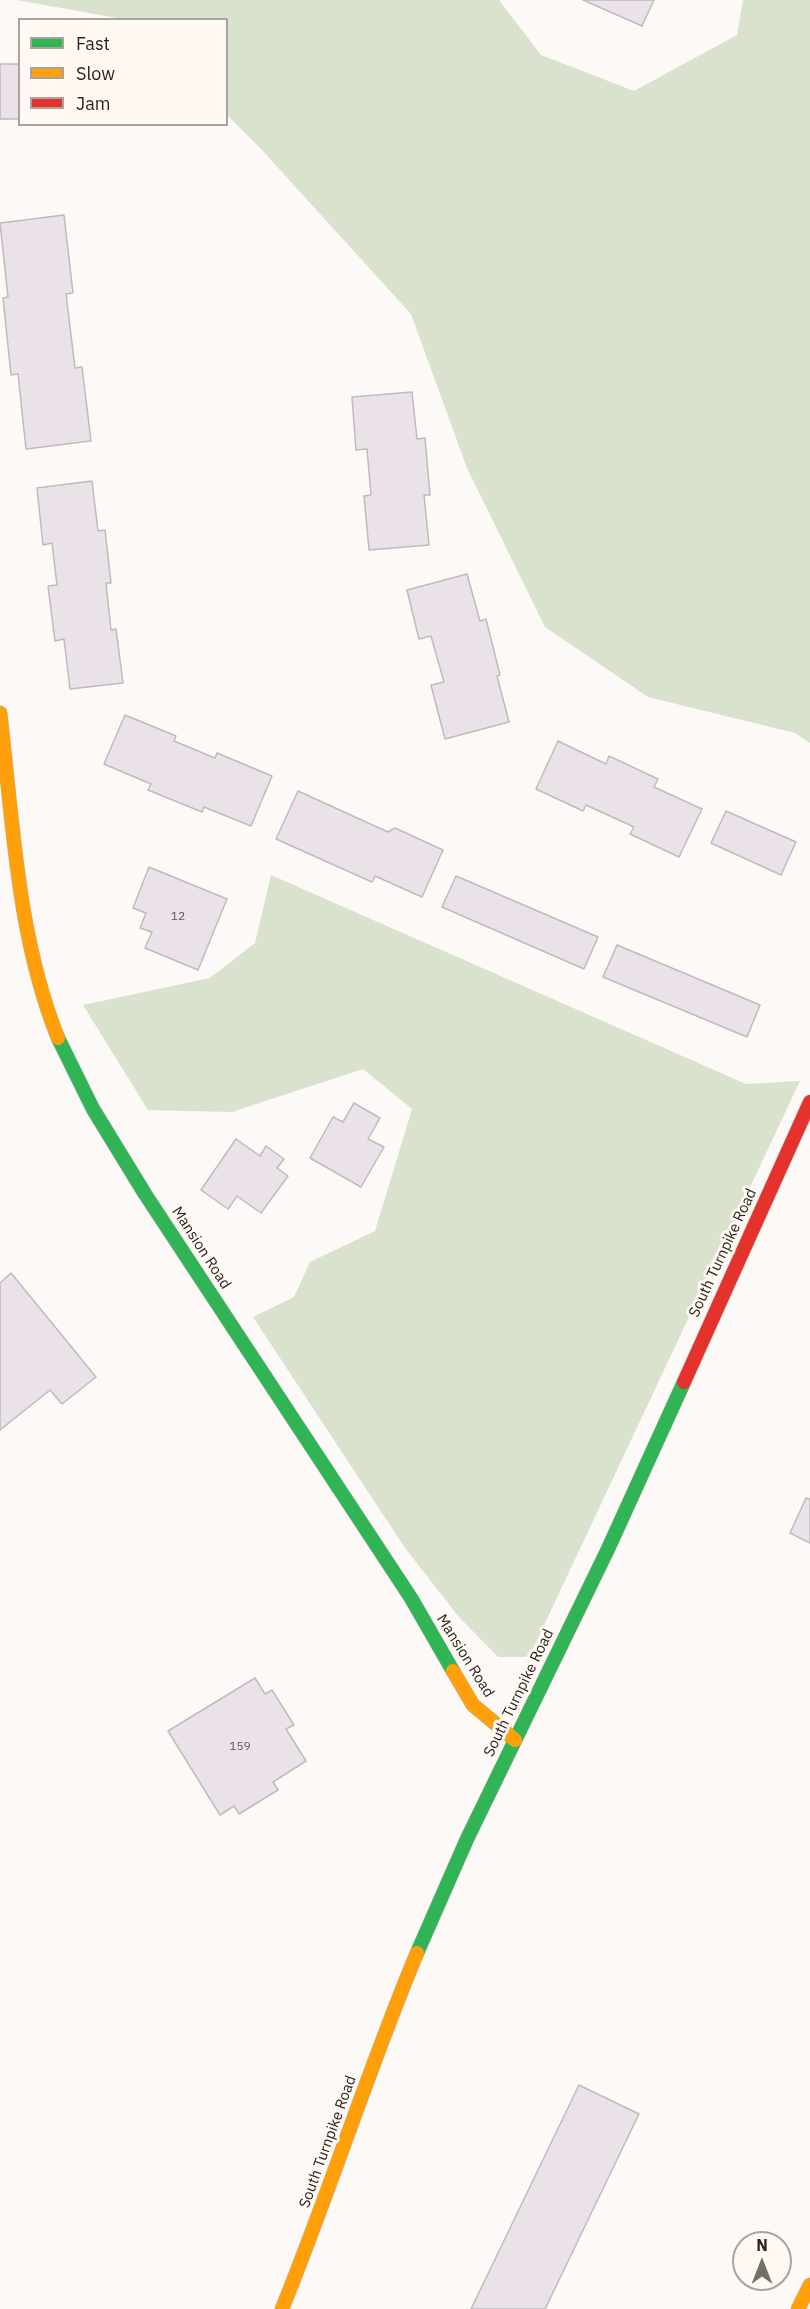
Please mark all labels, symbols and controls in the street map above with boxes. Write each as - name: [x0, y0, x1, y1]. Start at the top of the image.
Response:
- legend: [18, 18, 228, 126]
- text: Fast: [76, 32, 110, 55]
- text: Slow: [76, 62, 115, 85]
- text: Jam: [76, 92, 111, 115]
- house number: 12: [171, 910, 185, 924]
- street label: South Turnpike Road: [685, 1186, 761, 1320]
- street label: Mansion Road: [168, 1203, 234, 1293]
- street label: Mansion Road: [432, 1611, 498, 1701]
- street label: South Turnpike Road: [480, 1626, 558, 1760]
- house number: 159: [229, 1740, 251, 1754]
- street label: South Turnpike Road: [296, 2073, 360, 2211]
- north arrow: [732, 2231, 792, 2291]
- text: N: [756, 2235, 768, 2255]

